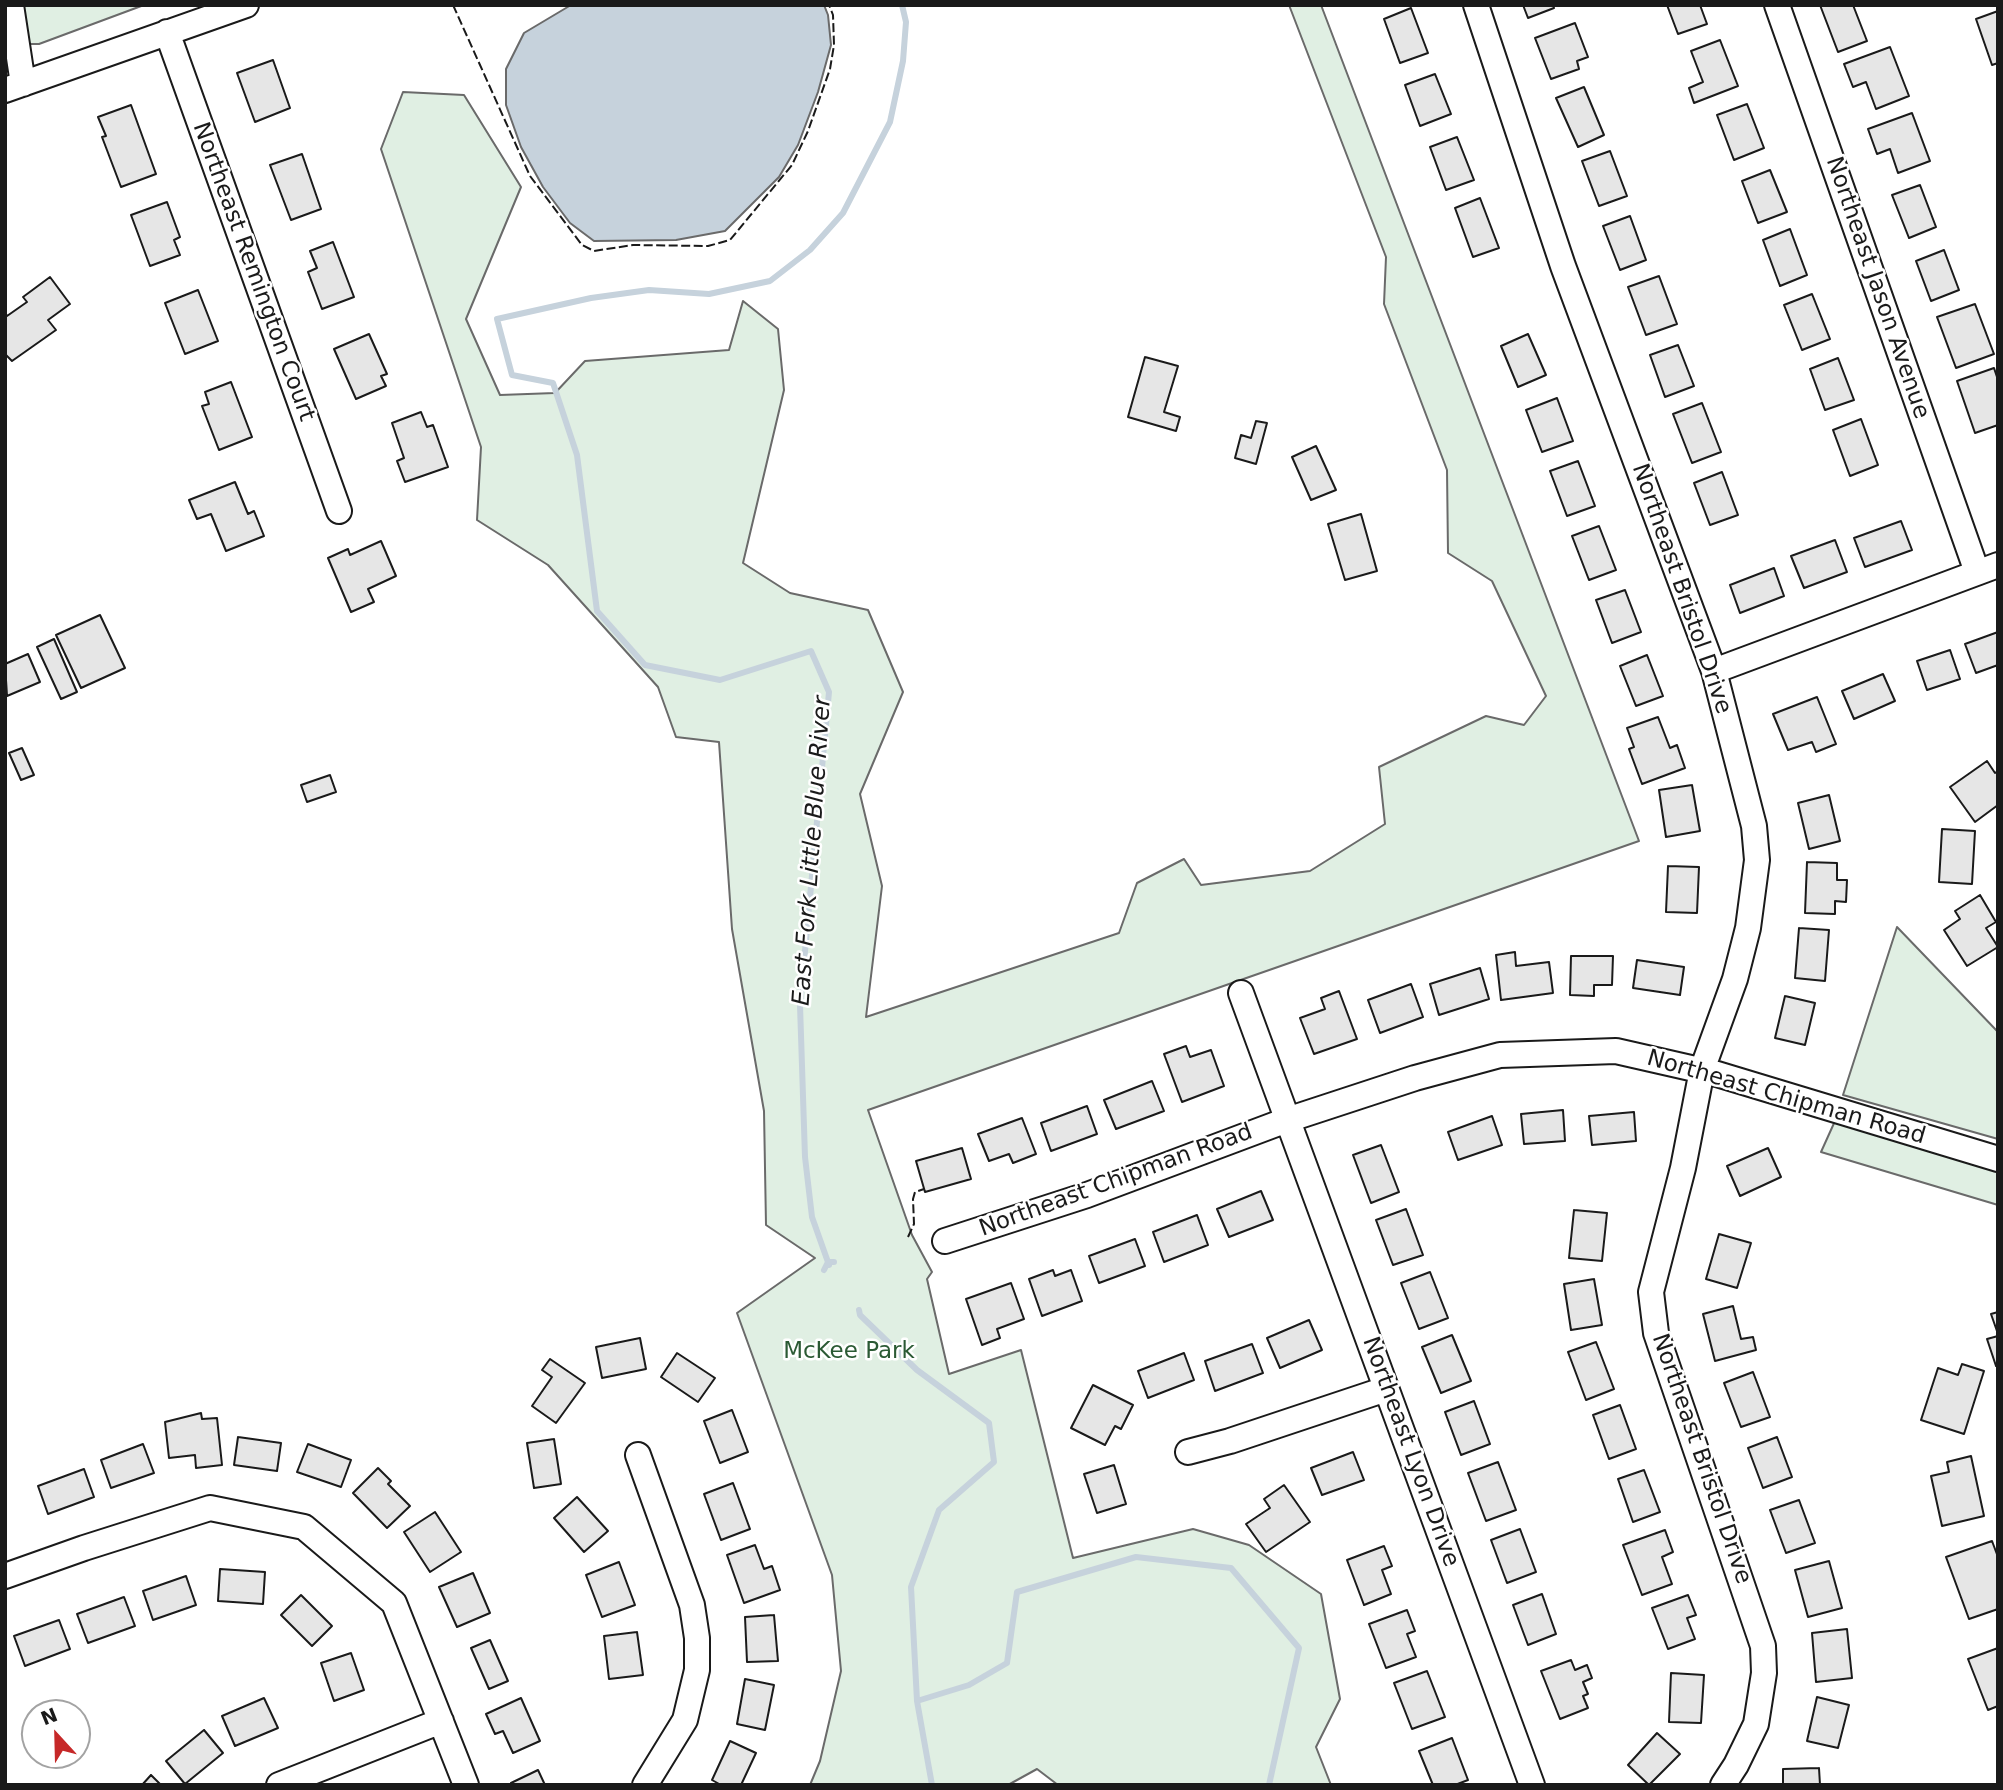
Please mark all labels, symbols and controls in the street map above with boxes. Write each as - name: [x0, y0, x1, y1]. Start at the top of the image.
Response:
- street label: Northeast Remington Court: [186, 119, 320, 425]
- street label: Northeast Jason Avenue: [1819, 153, 1935, 423]
- street label: Northeast Bristol Drive: [1625, 460, 1737, 718]
- water label: East Fork Little Blue River: [788, 695, 838, 1007]
- street label: Northeast Chipman Road: [1643, 1045, 1929, 1151]
- street label: Northeast Chipman Road: [976, 1119, 1256, 1243]
- street label: Northeast Bristol Drive: [1645, 1330, 1757, 1588]
- street label: Northeast Lyon Drive: [1356, 1333, 1464, 1571]
- park label: McKee Park: [783, 1338, 915, 1366]
- north arrow: [21, 1699, 91, 1769]
- text: N: [37, 1703, 60, 1730]

